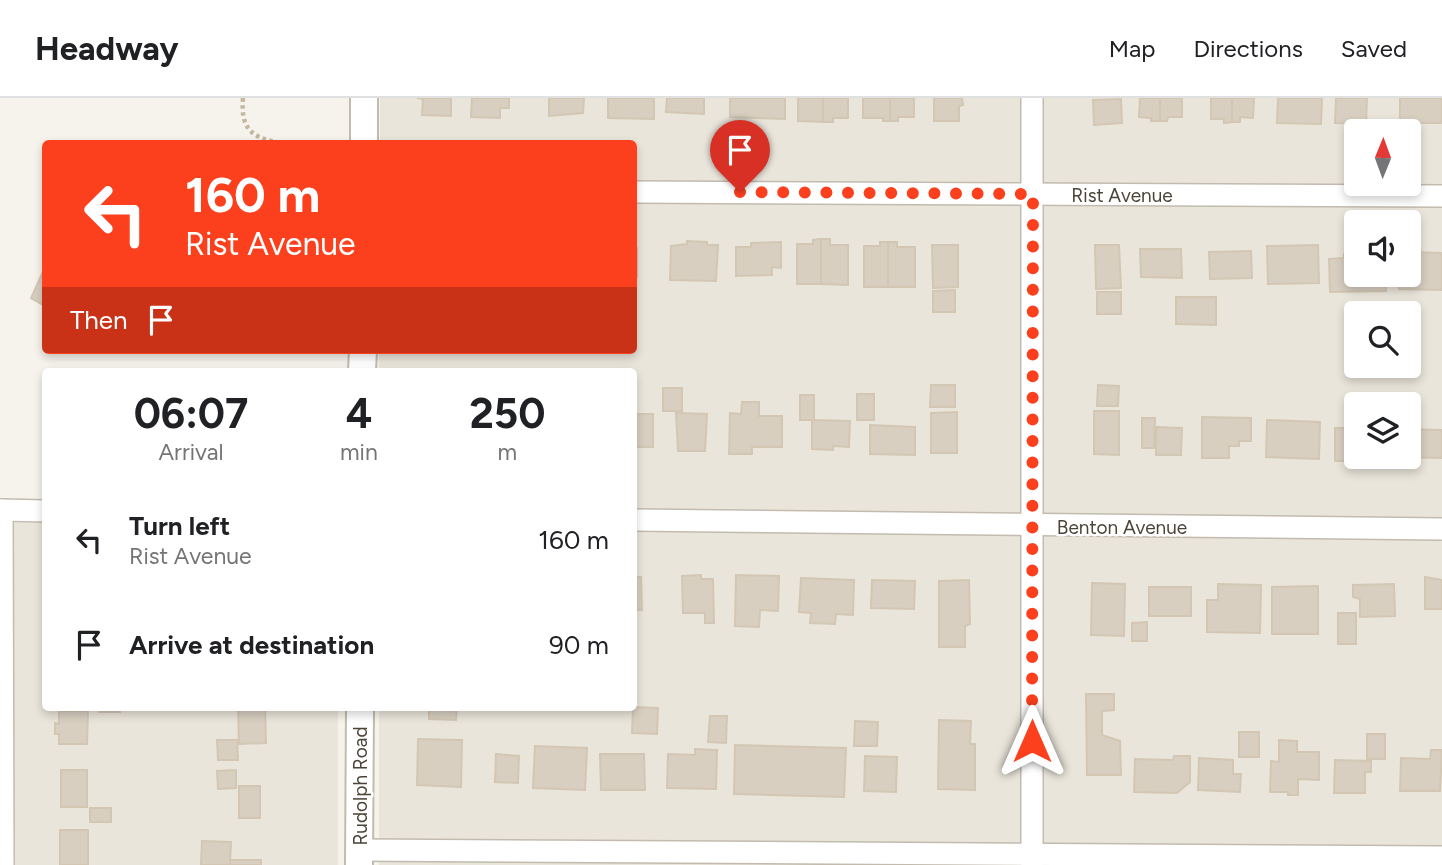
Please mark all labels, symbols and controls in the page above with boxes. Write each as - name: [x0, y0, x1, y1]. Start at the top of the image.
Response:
- text: Headway: [35, 29, 178, 68]
- text: Map: [1109, 34, 1155, 63]
- text: Directions: [1193, 34, 1303, 63]
- text: Saved: [1341, 34, 1407, 63]
- north arrow: [1344, 119, 1421, 196]
- map controls: [1344, 119, 1421, 469]
- pin: [710, 120, 770, 192]
- icon: arrive: [721, 131, 759, 169]
- text: 160 m: [185, 165, 320, 224]
- icon: left: [70, 168, 161, 259]
- street label: Rist Avenue: [1071, 184, 1173, 207]
- button: sound: [1344, 210, 1421, 287]
- text: Rist Avenue: [185, 225, 356, 263]
- icon: arrive: [142, 301, 180, 339]
- button: search: [1344, 301, 1421, 378]
- text: Then: [70, 304, 128, 336]
- text: 06:07: [134, 388, 248, 439]
- text: 4: [346, 388, 372, 439]
- text: 250: [469, 388, 545, 439]
- button: layers: [1344, 392, 1421, 469]
- text: Arrival: [159, 438, 223, 466]
- text: min: [340, 438, 378, 466]
- text: m: [498, 438, 517, 466]
- text: Turn left: [129, 510, 230, 542]
- street label: Benton Avenue: [1057, 516, 1187, 539]
- icon: left: [70, 521, 108, 559]
- text: 160 m: [538, 524, 609, 556]
- text: Rist Avenue: [129, 542, 252, 570]
- icon: arrive: [70, 626, 108, 664]
- text: Arrive at destination: [129, 629, 374, 661]
- text: 90 m: [549, 629, 609, 661]
- position arrow: [995, 704, 1069, 778]
- street label: Rudolph Road: [349, 726, 372, 846]

